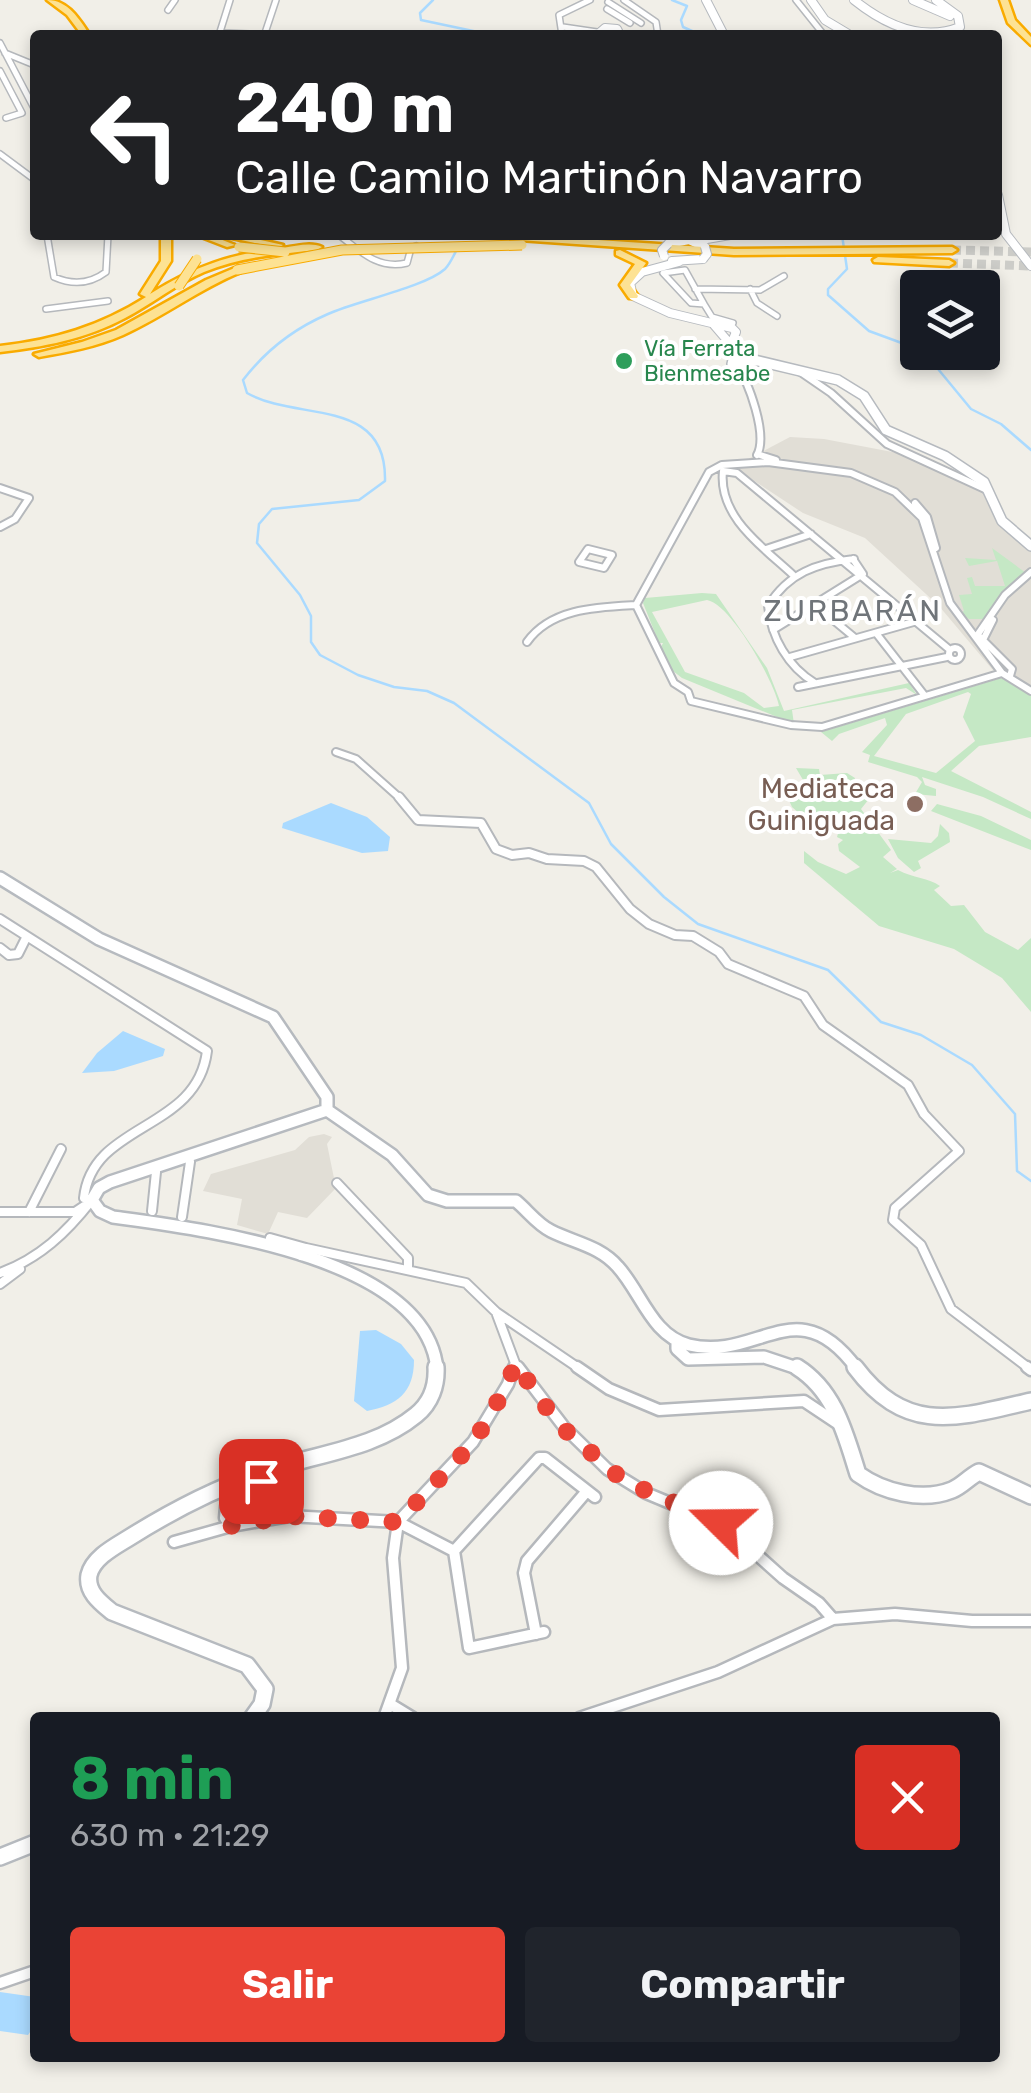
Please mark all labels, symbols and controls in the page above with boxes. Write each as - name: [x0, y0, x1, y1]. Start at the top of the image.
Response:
- text: 240 m: [235, 67, 455, 150]
- icon: left: [70, 70, 200, 200]
- text: Calle Camilo Martinón Navarro: [235, 151, 863, 204]
- map controls: [900, 270, 1000, 370]
- button: layers: [900, 270, 1000, 370]
- place label: Vía Ferrata Bienmesabe: [644, 335, 770, 387]
- marker: Vía Ferrata Bienmesabe: [613, 350, 635, 372]
- district label: ZURBARÁN: [763, 593, 943, 629]
- place label: Mediateca Guiniguada: [747, 772, 895, 837]
- marker: Mediateca Guiniguada: [904, 793, 926, 815]
- pin: [219, 1439, 304, 1524]
- icon: arrive: [234, 1454, 289, 1509]
- position arrow: [669, 1471, 773, 1575]
- text: 8 min: [70, 1743, 234, 1814]
- button: close: [855, 1745, 960, 1850]
- text: 630 m · 21:29: [70, 1816, 270, 1854]
- button: Salir: [70, 1927, 505, 2042]
- button: Compartir: [525, 1927, 960, 2042]

